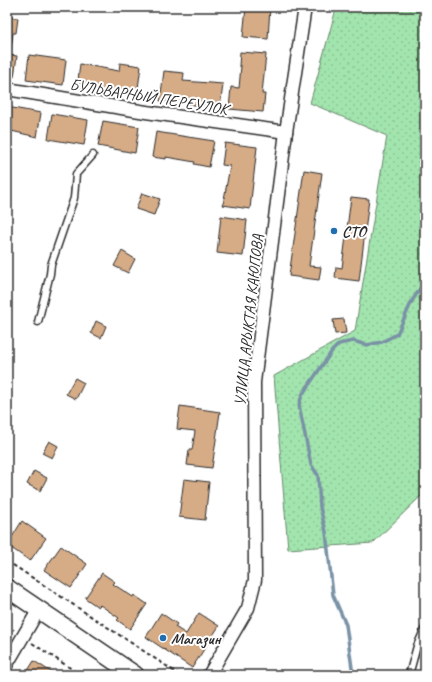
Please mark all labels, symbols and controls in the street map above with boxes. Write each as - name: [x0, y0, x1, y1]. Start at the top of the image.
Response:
- street label: БУЛЬВАРНЫЙ ПЕРЕУЛОК: [69, 75, 232, 120]
- place label: СТО: [342, 222, 368, 242]
- marker: СТО: [329, 226, 339, 236]
- street label: УЛИЦА АРЫКТАЯ КАЮПОВА: [230, 232, 268, 407]
- place label: Магазин: [171, 629, 223, 649]
- marker: Магазин: [158, 633, 168, 643]

